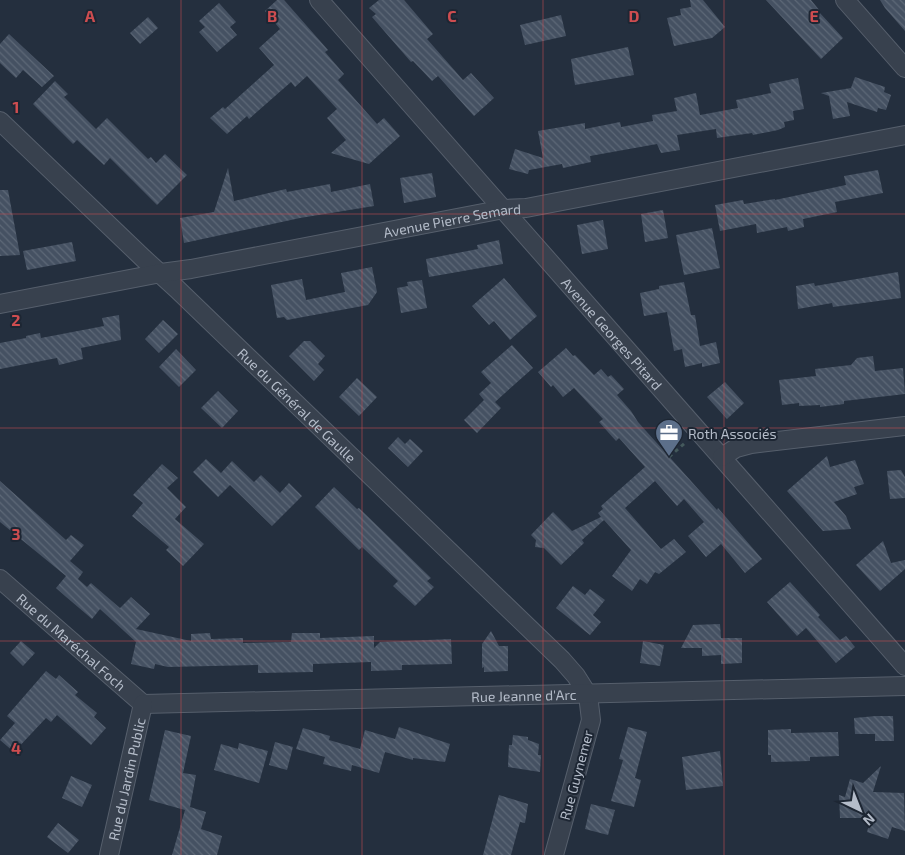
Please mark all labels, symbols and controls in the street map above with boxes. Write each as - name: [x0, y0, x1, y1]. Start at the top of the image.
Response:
- text: A: [85, 6, 96, 25]
- text: B: [267, 6, 277, 25]
- text: C: [447, 6, 457, 25]
- text: D: [629, 6, 640, 25]
- text: E: [809, 6, 819, 25]
- text: 1: [13, 97, 19, 116]
- street label: Avenue Pierre Semard: [382, 200, 521, 240]
- street label: Avenue Georges Pitard: [558, 274, 666, 393]
- text: 2: [11, 310, 21, 329]
- street label: Rue du Général de Gaulle: [235, 344, 360, 466]
- office icon: Roth Associés: [654, 418, 684, 457]
- place label: Roth Associés: [688, 425, 777, 442]
- text: 3: [11, 524, 21, 543]
- street label: Rue du Maréchal Foch: [13, 589, 130, 694]
- street label: Rue Jeanne d'Arc: [471, 685, 577, 705]
- street label: Rue du Jardin Public: [104, 716, 148, 842]
- street label: Rue Guynemer: [556, 728, 596, 822]
- text: 4: [11, 738, 21, 757]
- north arrow: [835, 785, 885, 835]
- text: N: [860, 810, 879, 830]

